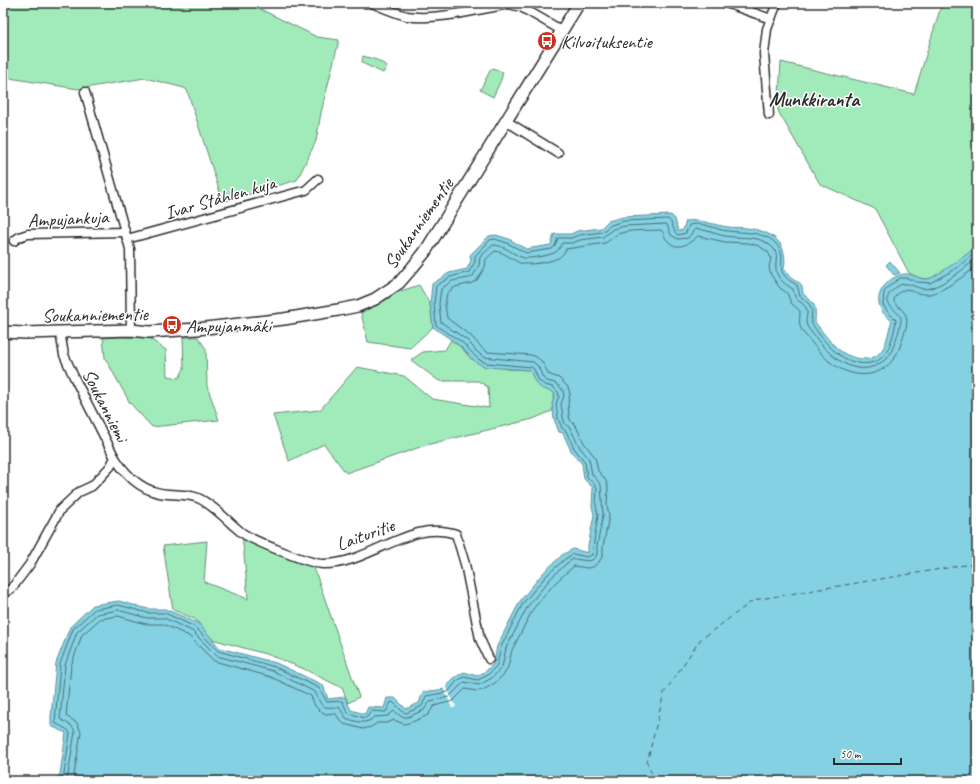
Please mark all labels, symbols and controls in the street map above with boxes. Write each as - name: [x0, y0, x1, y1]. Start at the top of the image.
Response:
- bus stop icon: Kilvoituksentie: [536, 30, 558, 52]
- place label: Kilvoituksentie: [561, 30, 653, 54]
- district label: Munkkiranta: [769, 87, 861, 112]
- street label: Ivar Ståhlen kuja: [162, 170, 280, 225]
- street label: Soukanniementie: [379, 172, 460, 274]
- street label: Ampujankuja: [27, 205, 111, 233]
- street label: Soukanniementie: [42, 302, 150, 328]
- bus stop icon: Ampujanmäki: [161, 314, 183, 336]
- place label: Ampujanmäki: [186, 314, 273, 338]
- street label: Soukanniemi: [77, 365, 135, 448]
- street label: Laituritie: [333, 513, 399, 556]
- scale bar: [834, 740, 901, 766]
- text: 50 m: [840, 746, 862, 762]

